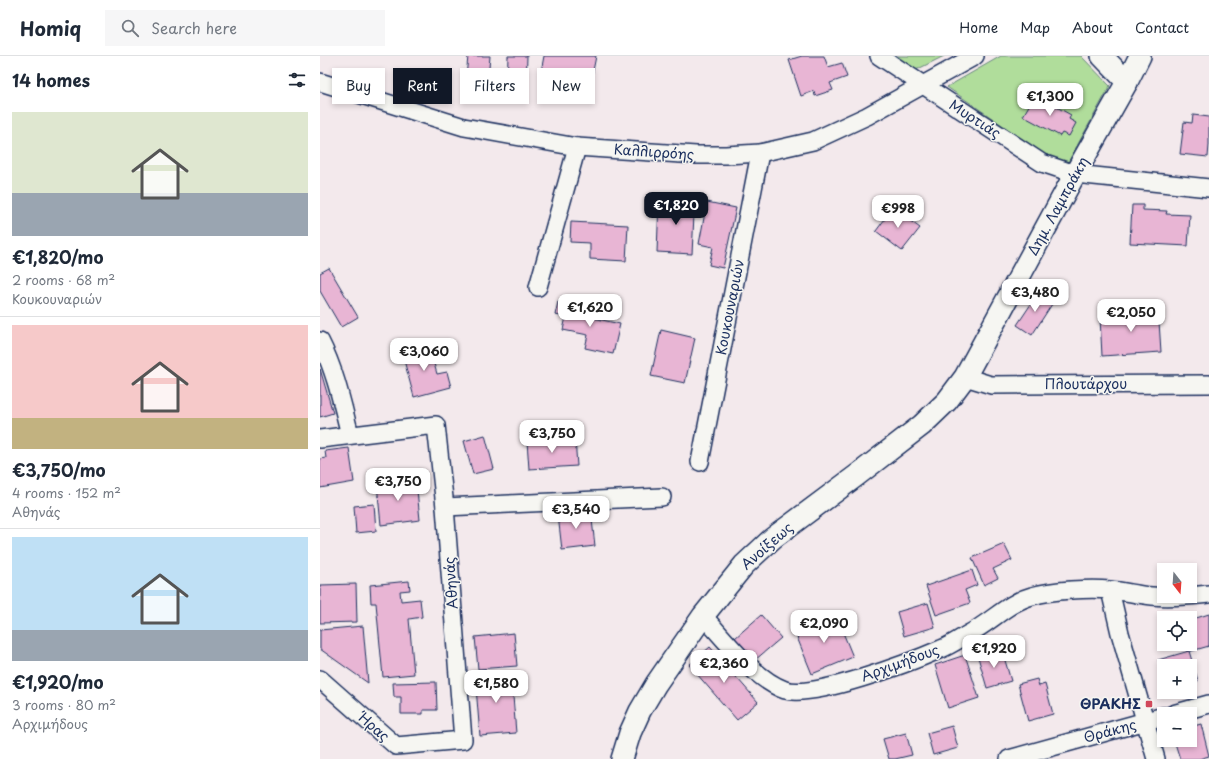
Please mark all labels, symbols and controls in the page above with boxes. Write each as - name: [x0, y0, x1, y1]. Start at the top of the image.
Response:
- search box: [105, 10, 385, 46]
- text: Homiq: [20, 14, 81, 42]
- text: Search here: [151, 16, 237, 39]
- icon: search: [119, 17, 141, 39]
- text: Home: [959, 17, 998, 38]
- text: Map: [1020, 17, 1050, 38]
- text: About: [1072, 17, 1113, 38]
- text: Contact: [1135, 17, 1189, 38]
- text: 14 homes: [12, 67, 90, 93]
- chip: Buy: [332, 68, 385, 104]
- chip: Rent: [393, 68, 452, 104]
- chip: Filters: [460, 68, 529, 104]
- chip: New: [537, 68, 595, 104]
- icon: filters: [286, 69, 308, 91]
- pin: €1,300: [1017, 83, 1083, 117]
- text: €1,300: [1026, 86, 1074, 105]
- street label: Μυρτιάς: [945, 94, 1005, 143]
- icon: home: [124, 138, 196, 210]
- street label: Καλλιρρόης: [613, 138, 695, 165]
- street label: Δημ. Λαμπράκη: [1022, 153, 1093, 259]
- pin: €1,820: [643, 192, 709, 226]
- text: €1,820: [653, 195, 699, 214]
- pin: €998: [874, 195, 922, 229]
- text: €998: [881, 198, 915, 217]
- text: €1,820/mo: [12, 244, 104, 270]
- street label: Κουκουναριών: [710, 257, 749, 357]
- text: 2 rooms · 68 m²: [12, 270, 115, 289]
- pin: €3,480: [1002, 279, 1068, 313]
- text: €3,480: [1011, 282, 1059, 301]
- text: Κουκουναριών: [12, 289, 102, 308]
- pin: €1,620: [557, 294, 623, 328]
- text: €1,620: [567, 297, 613, 316]
- pin: €2,050: [1098, 299, 1164, 333]
- text: €2,050: [1106, 302, 1156, 321]
- pin: €3,060: [391, 338, 457, 372]
- text: €3,060: [399, 341, 449, 360]
- icon: home: [124, 351, 196, 423]
- street label: Πλουτάρχου: [1045, 373, 1127, 394]
- pin: €3,750: [519, 420, 585, 454]
- text: €3,750: [528, 423, 576, 442]
- text: €3,750/mo: [12, 457, 106, 483]
- pin: €3,750: [365, 468, 431, 502]
- text: €3,750: [374, 471, 422, 490]
- text: 4 rooms · 152 m²: [12, 483, 121, 502]
- pin: €3,540: [543, 496, 609, 530]
- text: €3,540: [552, 499, 600, 518]
- text: Αθηνάς: [12, 502, 61, 521]
- street label: Ανοίξεως: [736, 517, 797, 574]
- street label: Αθηνάς: [438, 556, 463, 610]
- icon: home: [124, 563, 196, 635]
- north arrow: [1157, 563, 1197, 603]
- map controls: [1157, 563, 1197, 747]
- pin: €2,090: [791, 610, 857, 644]
- button: locate: [1157, 611, 1197, 651]
- text: €2,090: [799, 613, 849, 632]
- pin: €1,920: [961, 635, 1027, 669]
- text: €1,920: [971, 638, 1017, 657]
- street label: Αρχιμήδους: [858, 639, 942, 686]
- pin: €2,360: [691, 650, 757, 684]
- text: €2,360: [699, 653, 749, 672]
- button: +: [1157, 659, 1197, 699]
- text: €1,920/mo: [12, 669, 103, 695]
- pin: €1,580: [463, 670, 529, 704]
- text: €1,580: [473, 673, 519, 692]
- place label: ΘΡΑΚΗΣ: [1080, 693, 1141, 714]
- text: 3 rooms · 80 m²: [12, 695, 116, 714]
- marker: ΘΡΑΚΗΣ: [1144, 699, 1154, 709]
- street label: Ήρας: [353, 706, 395, 746]
- button: −: [1157, 707, 1197, 747]
- street label: Θράκης: [1081, 713, 1139, 748]
- text: Αρχιμήδους: [12, 714, 88, 733]

